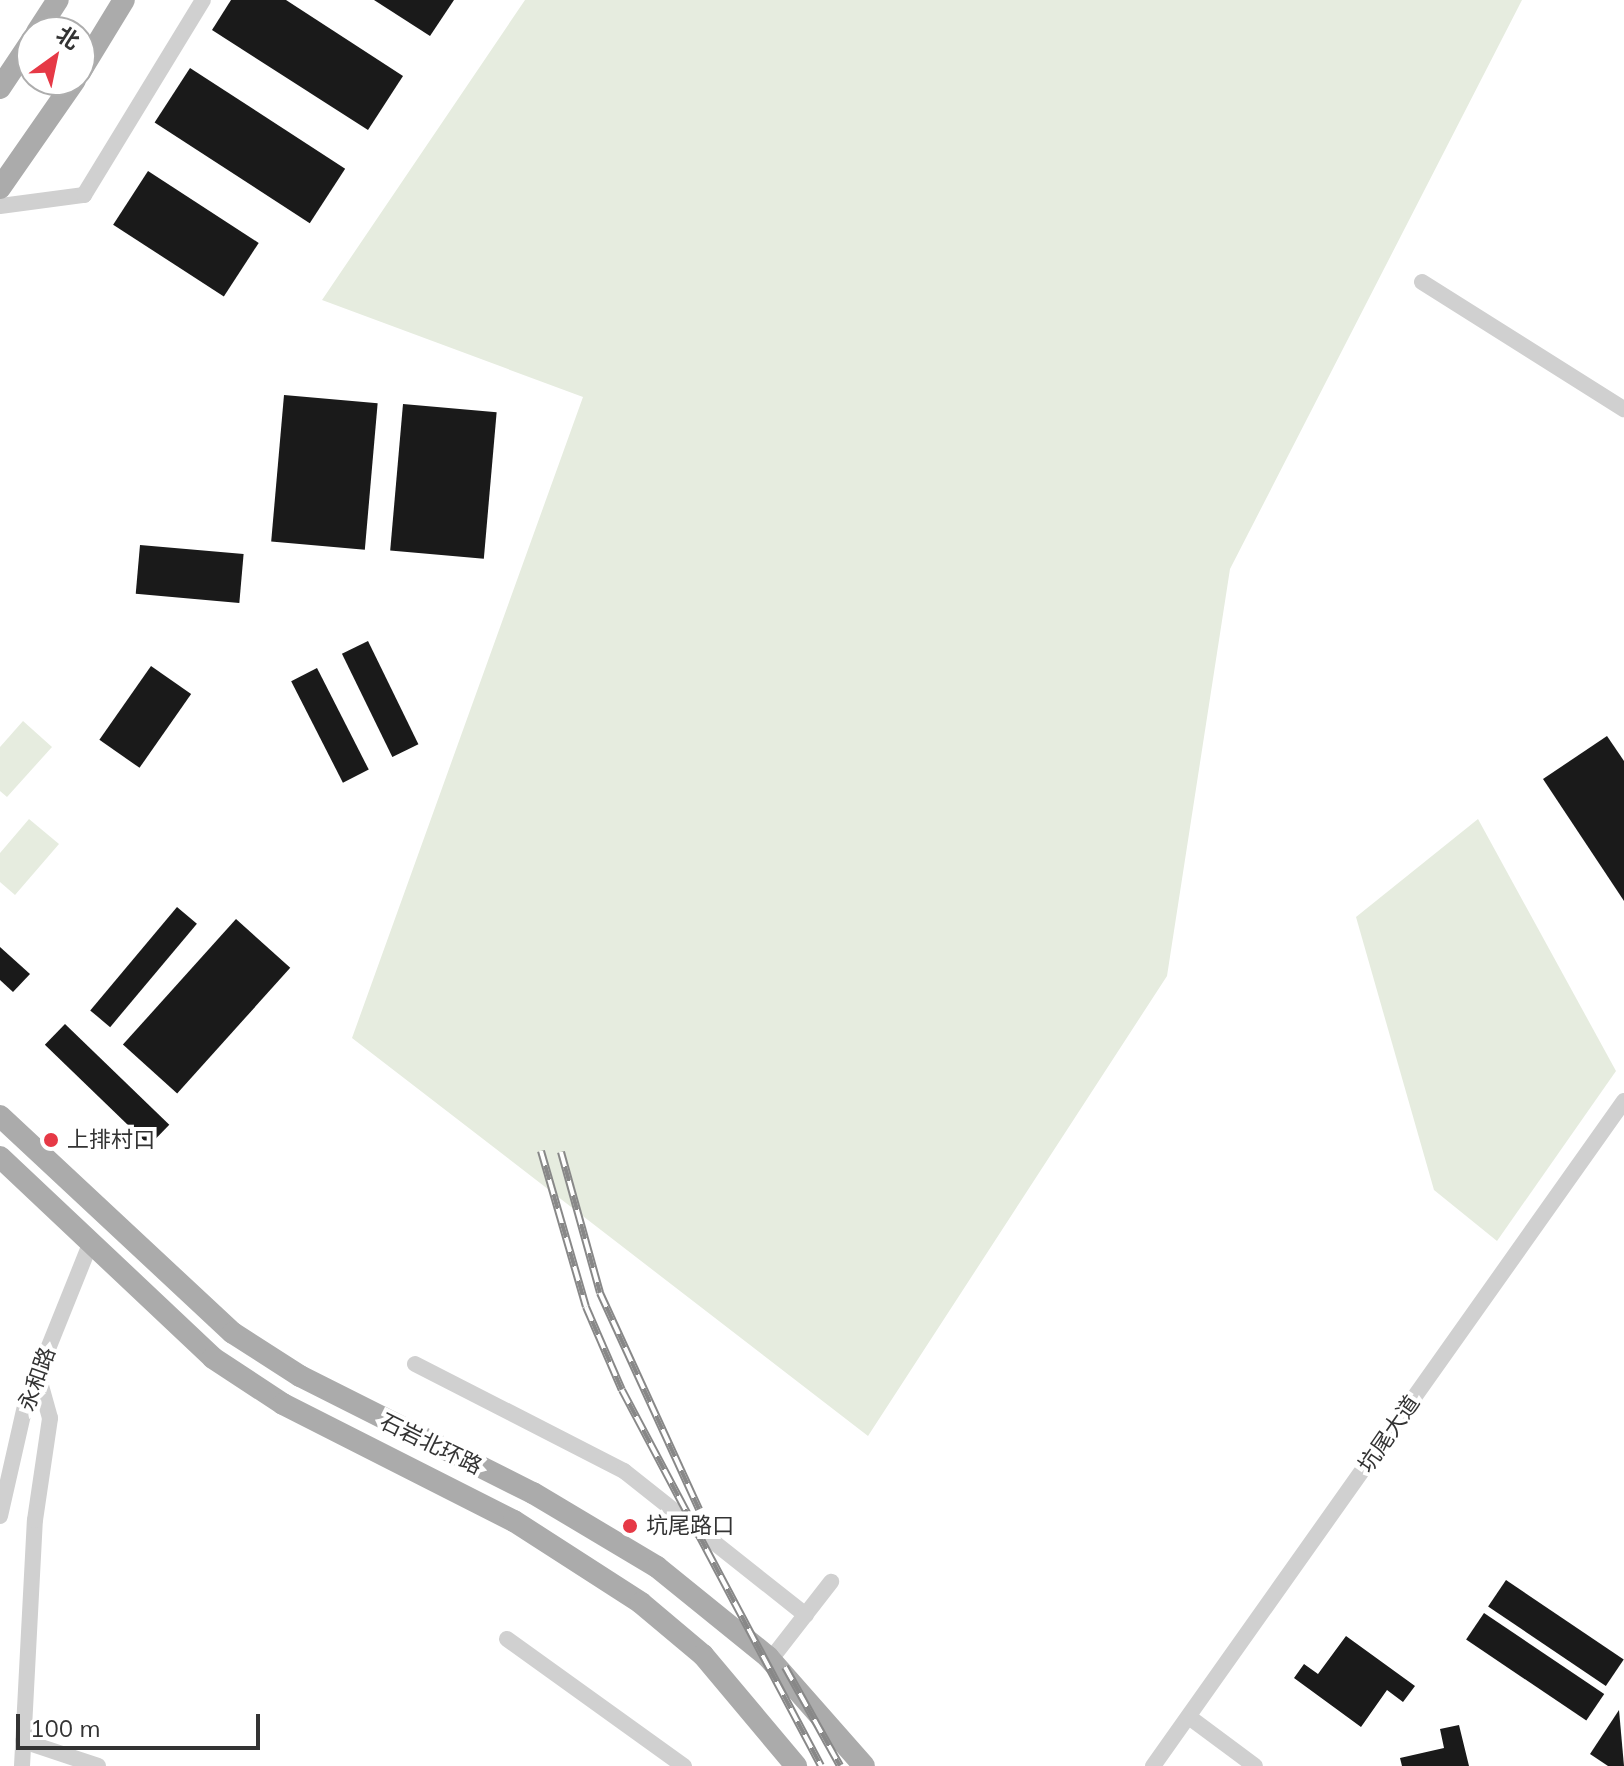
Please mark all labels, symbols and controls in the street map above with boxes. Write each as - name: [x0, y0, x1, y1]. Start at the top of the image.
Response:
- north arrow: [16, 16, 96, 96]
- text: 北: [51, 20, 85, 55]
- place label: 上排村口: [67, 1127, 155, 1153]
- marker: 上排村口: [42, 1131, 60, 1149]
- street label: 永和路: [13, 1343, 61, 1415]
- street label: 坑尾大道: [1353, 1390, 1425, 1478]
- street label: 石岩北环路: [376, 1408, 486, 1480]
- place label: 坑尾路口: [646, 1513, 734, 1539]
- marker: 坑尾路口: [621, 1517, 639, 1535]
- scale bar: [20, 1698, 264, 1748]
- text: 100 m: [30, 1713, 101, 1743]

